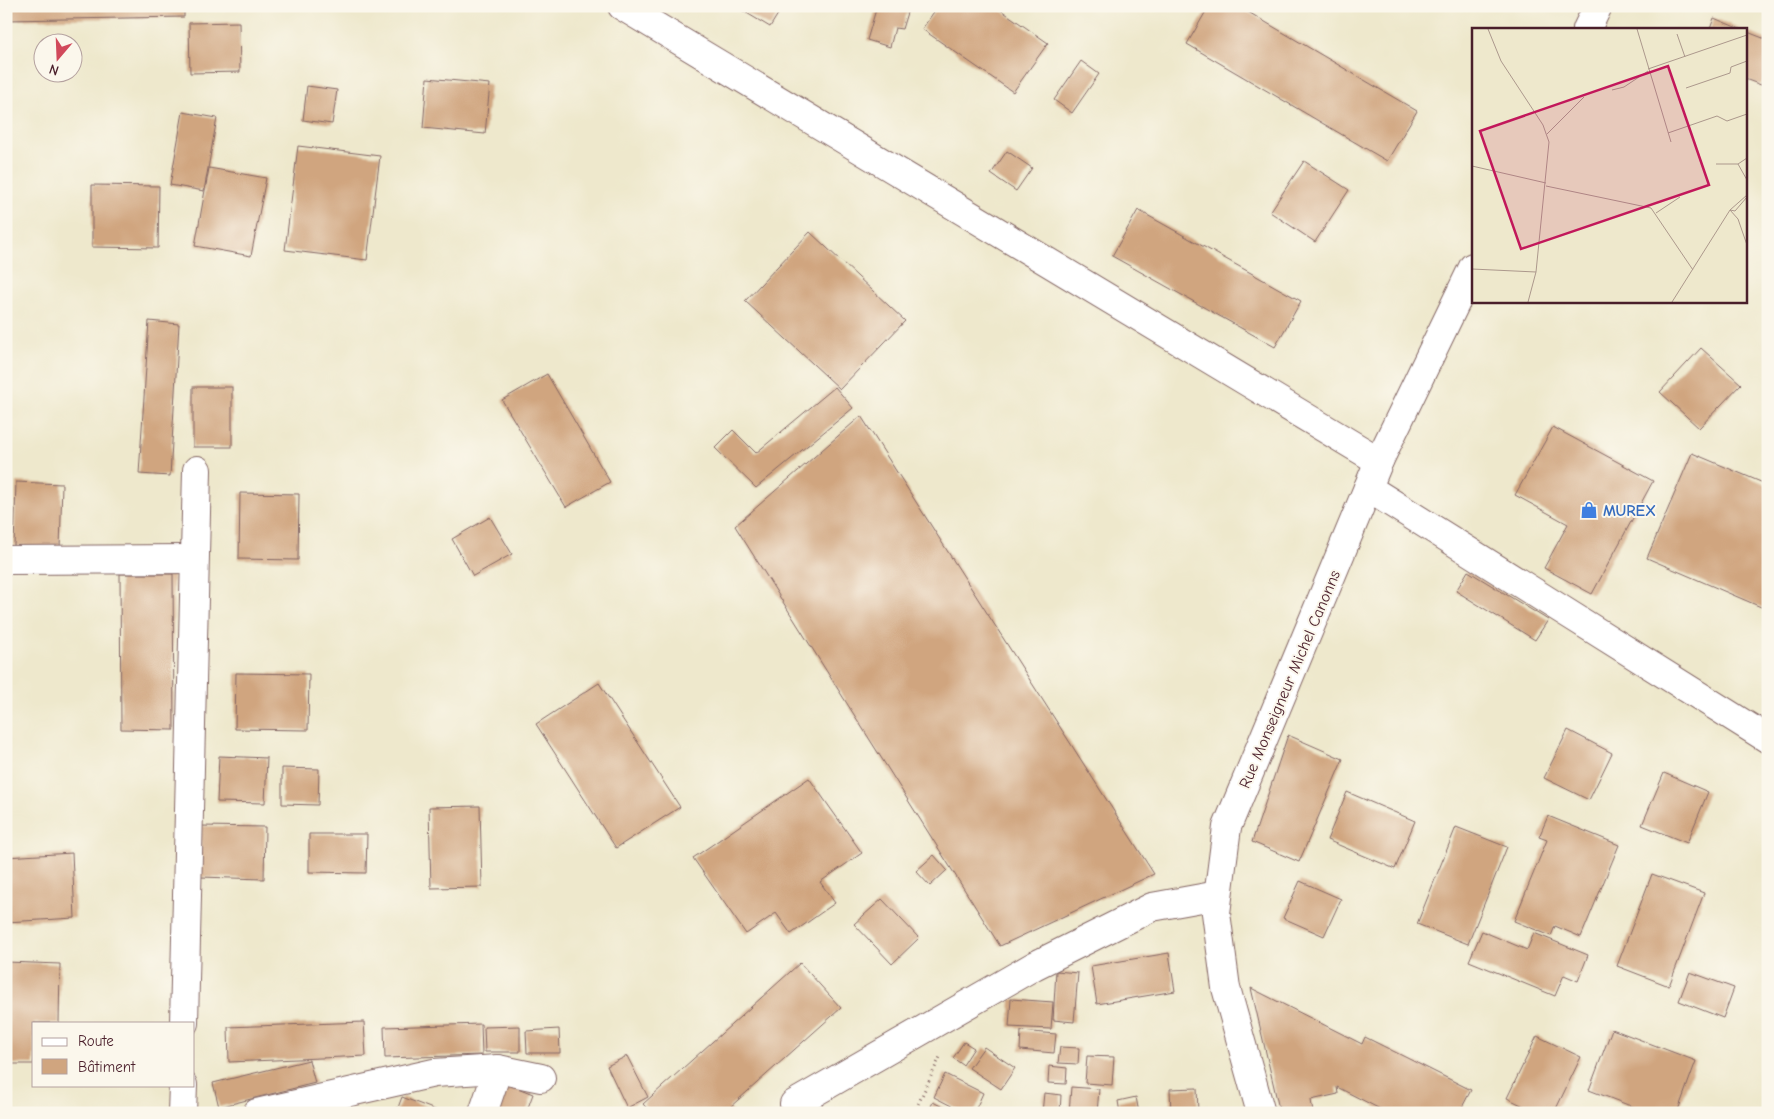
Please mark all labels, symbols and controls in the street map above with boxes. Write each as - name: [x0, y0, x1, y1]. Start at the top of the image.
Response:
- inset map: [1472, 28, 1746, 302]
- north arrow: [32, 32, 82, 82]
- text: N: [47, 60, 61, 79]
- shop icon: MUREX: [1579, 500, 1599, 520]
- place label: MUREX: [1603, 502, 1656, 520]
- street label: Rue Monseigneur Michel Canonns: [1236, 567, 1344, 791]
- legend: [32, 1022, 195, 1086]
- text: Route: [78, 1032, 114, 1050]
- text: Bâtiment: [78, 1058, 136, 1076]

